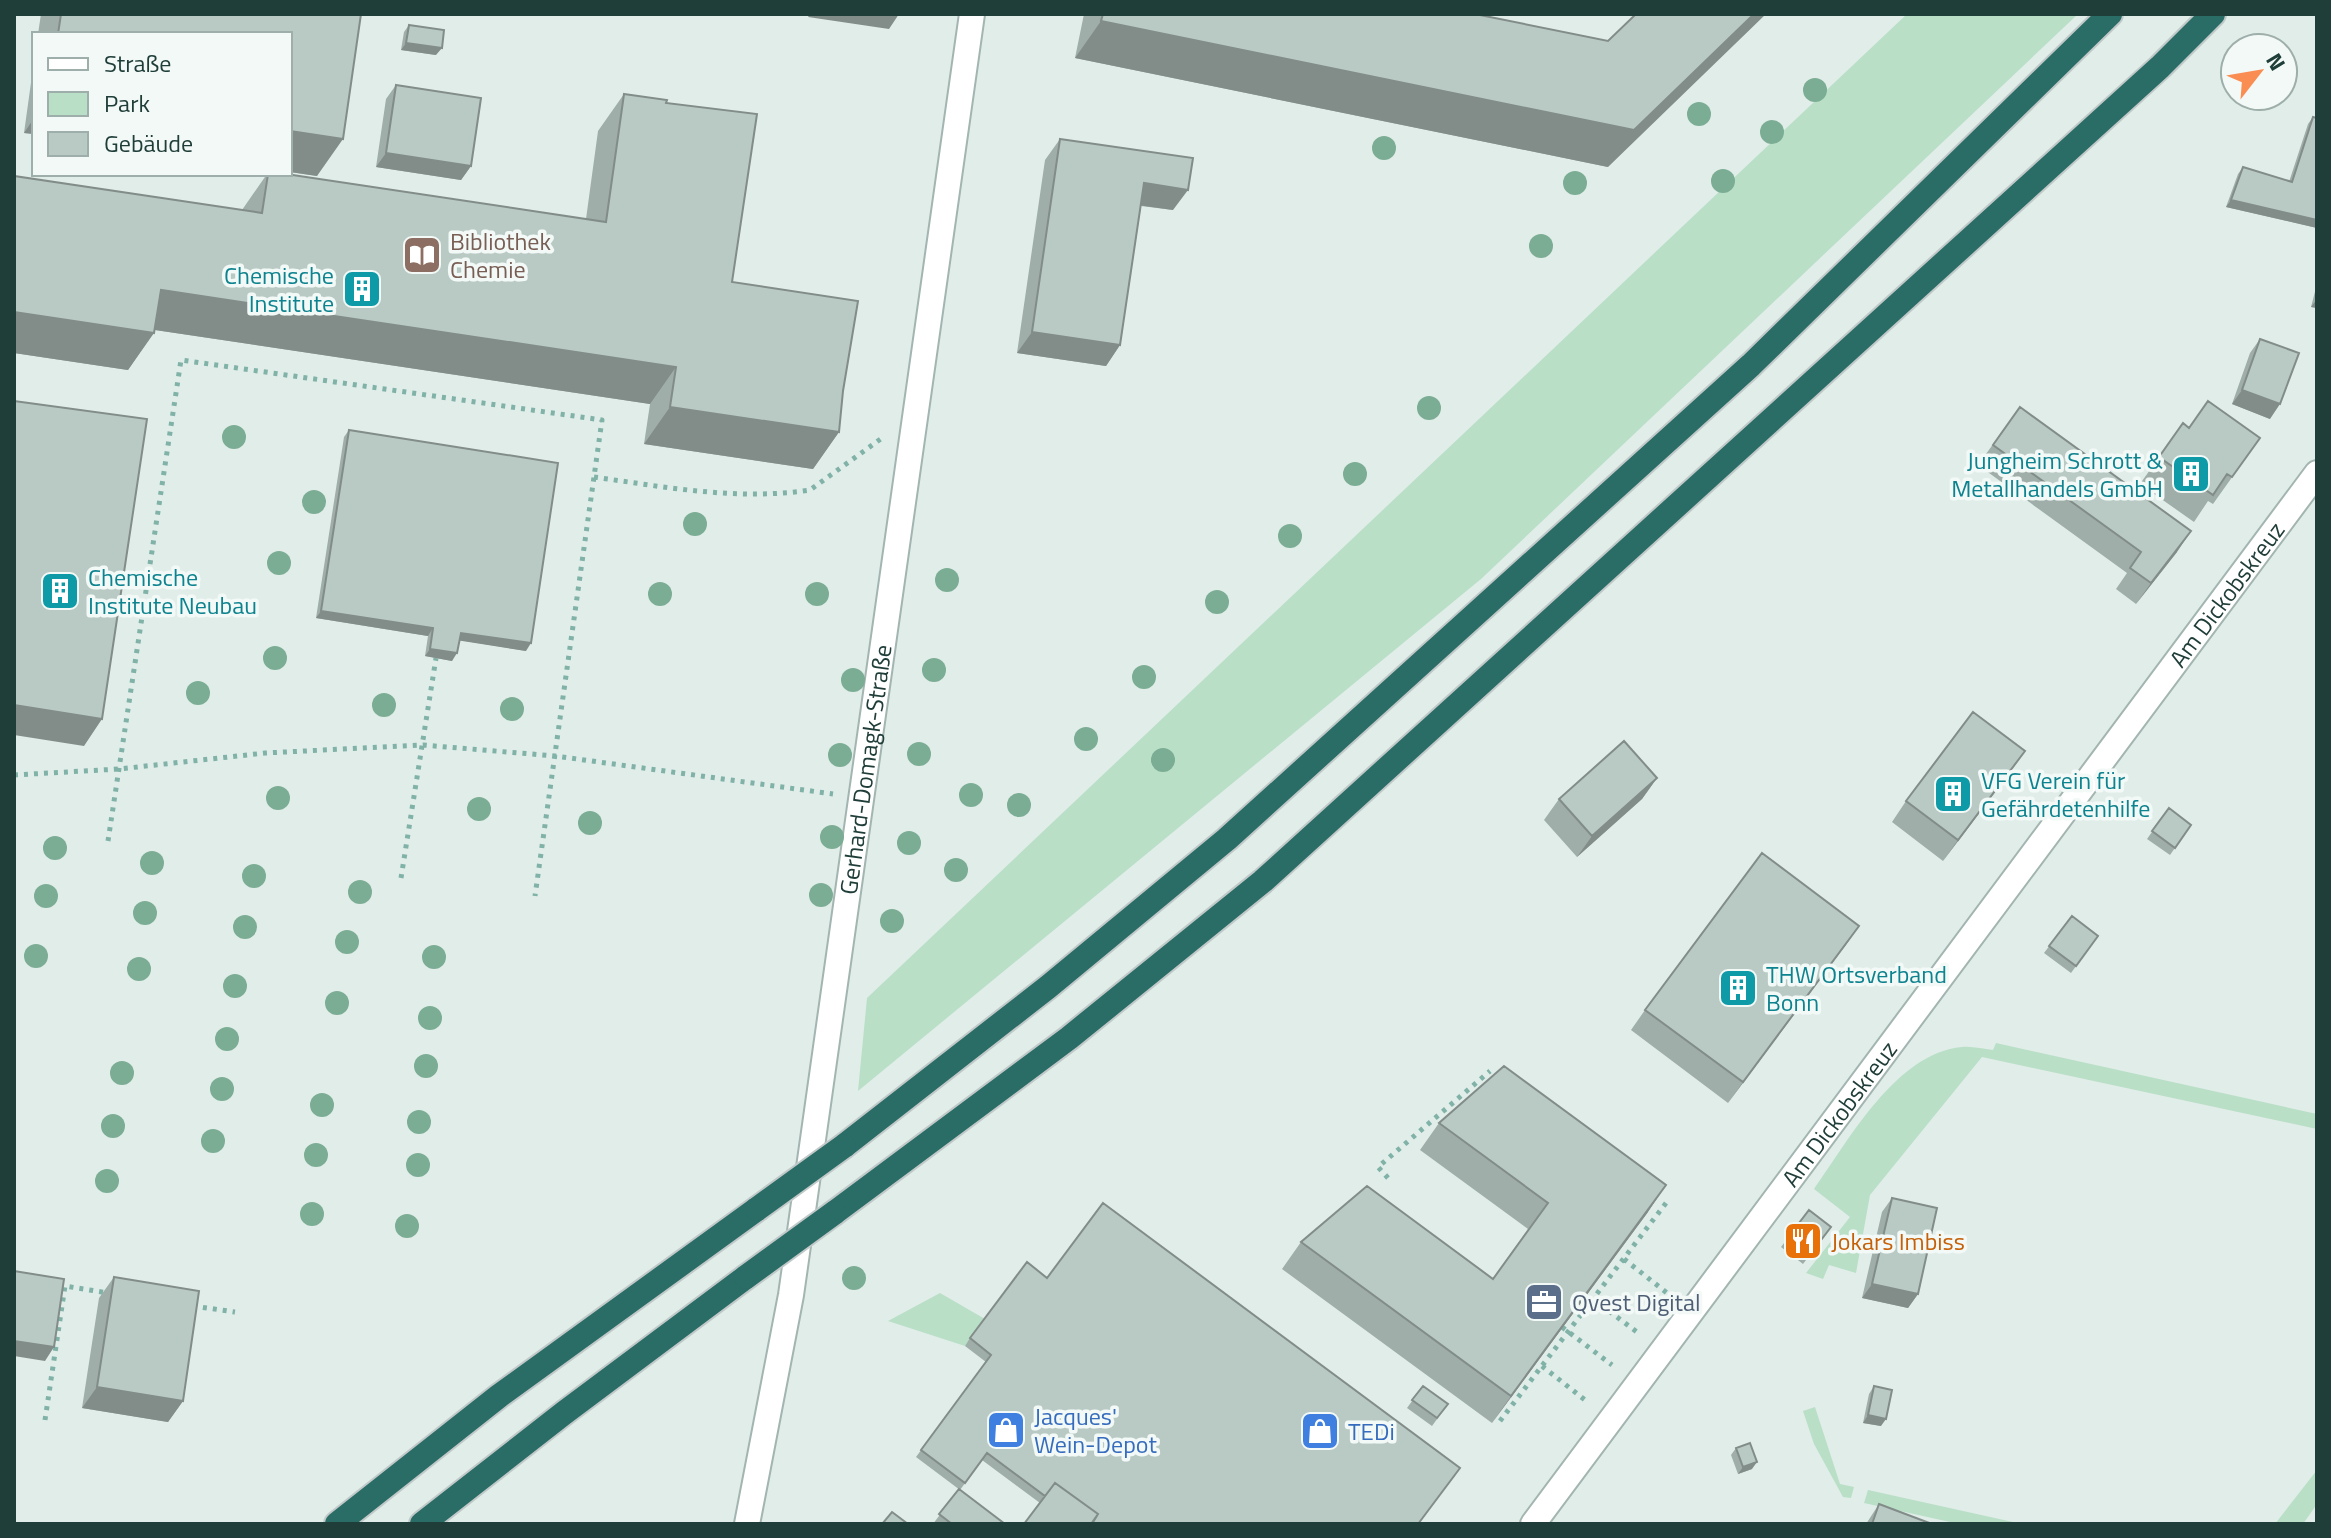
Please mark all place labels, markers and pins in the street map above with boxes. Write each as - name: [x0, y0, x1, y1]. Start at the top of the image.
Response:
- place label: Bibliothek Chemie: [450, 223, 551, 287]
- library icon: Bibliothek Chemie: [401, 234, 443, 276]
- place label: Chemische Institute: [224, 257, 334, 321]
- building icon: Chemische Institute: [341, 268, 383, 310]
- place label: Jungheim Schrott & Metallhandels GmbH: [1951, 442, 2163, 506]
- building icon: Jungheim Schrott & Metallhandels GmbH: [2170, 453, 2212, 495]
- place label: Chemische Institute Neubau: [88, 559, 257, 623]
- building icon: Chemische Institute Neubau: [39, 570, 81, 612]
- place label: VFG Verein für Gefährdetenhilfe: [1981, 762, 2150, 826]
- building icon: VFG Verein für Gefährdetenhilfe: [1932, 773, 1974, 815]
- place label: THW Ortsverband Bonn: [1766, 956, 1947, 1020]
- building icon: THW Ortsverband Bonn: [1717, 967, 1759, 1009]
- restaurant icon: Jokars Imbiss: [1782, 1220, 1824, 1262]
- place label: Jokars Imbiss: [1831, 1223, 1965, 1259]
- office icon: Qvest Digital: [1523, 1281, 1565, 1323]
- place label: Qvest Digital: [1572, 1284, 1700, 1320]
- place label: Jacques' Wein-Depot: [1034, 1398, 1157, 1462]
- shop icon: Jacques' Wein-Depot: [985, 1409, 1027, 1451]
- shop icon: TEDi: [1299, 1410, 1341, 1452]
- place label: TEDi: [1348, 1413, 1395, 1449]

